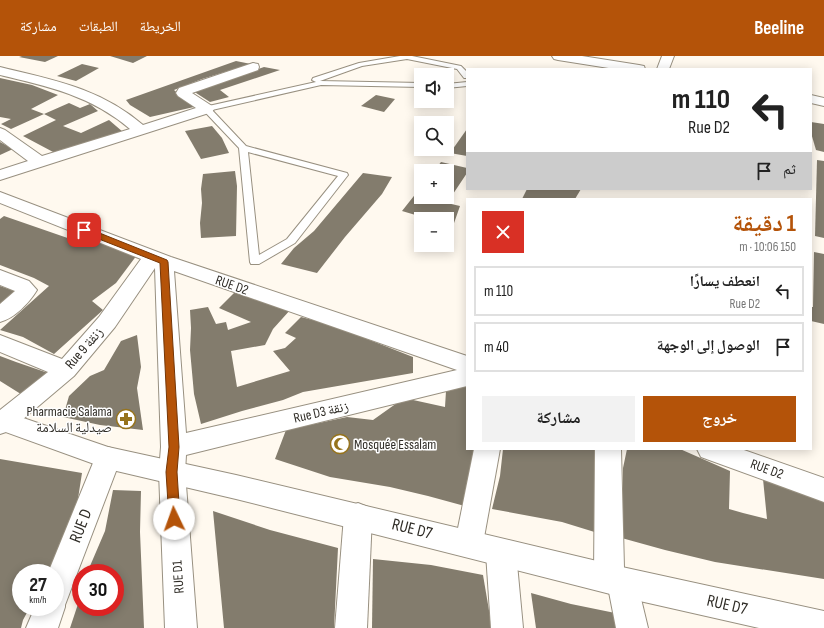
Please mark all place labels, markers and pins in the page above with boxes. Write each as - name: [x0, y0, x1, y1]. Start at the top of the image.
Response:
- pin: [67, 213, 101, 247]
- place label: Pharmacie Salama صيدلية السلامة: [27, 403, 112, 436]
- pharmacy icon: Pharmacie Salama صيدلية السلامة: [115, 408, 137, 430]
- mosque icon: Mosquée Essalam: [329, 433, 351, 455]
- place label: Mosquée Essalam: [354, 436, 436, 453]

